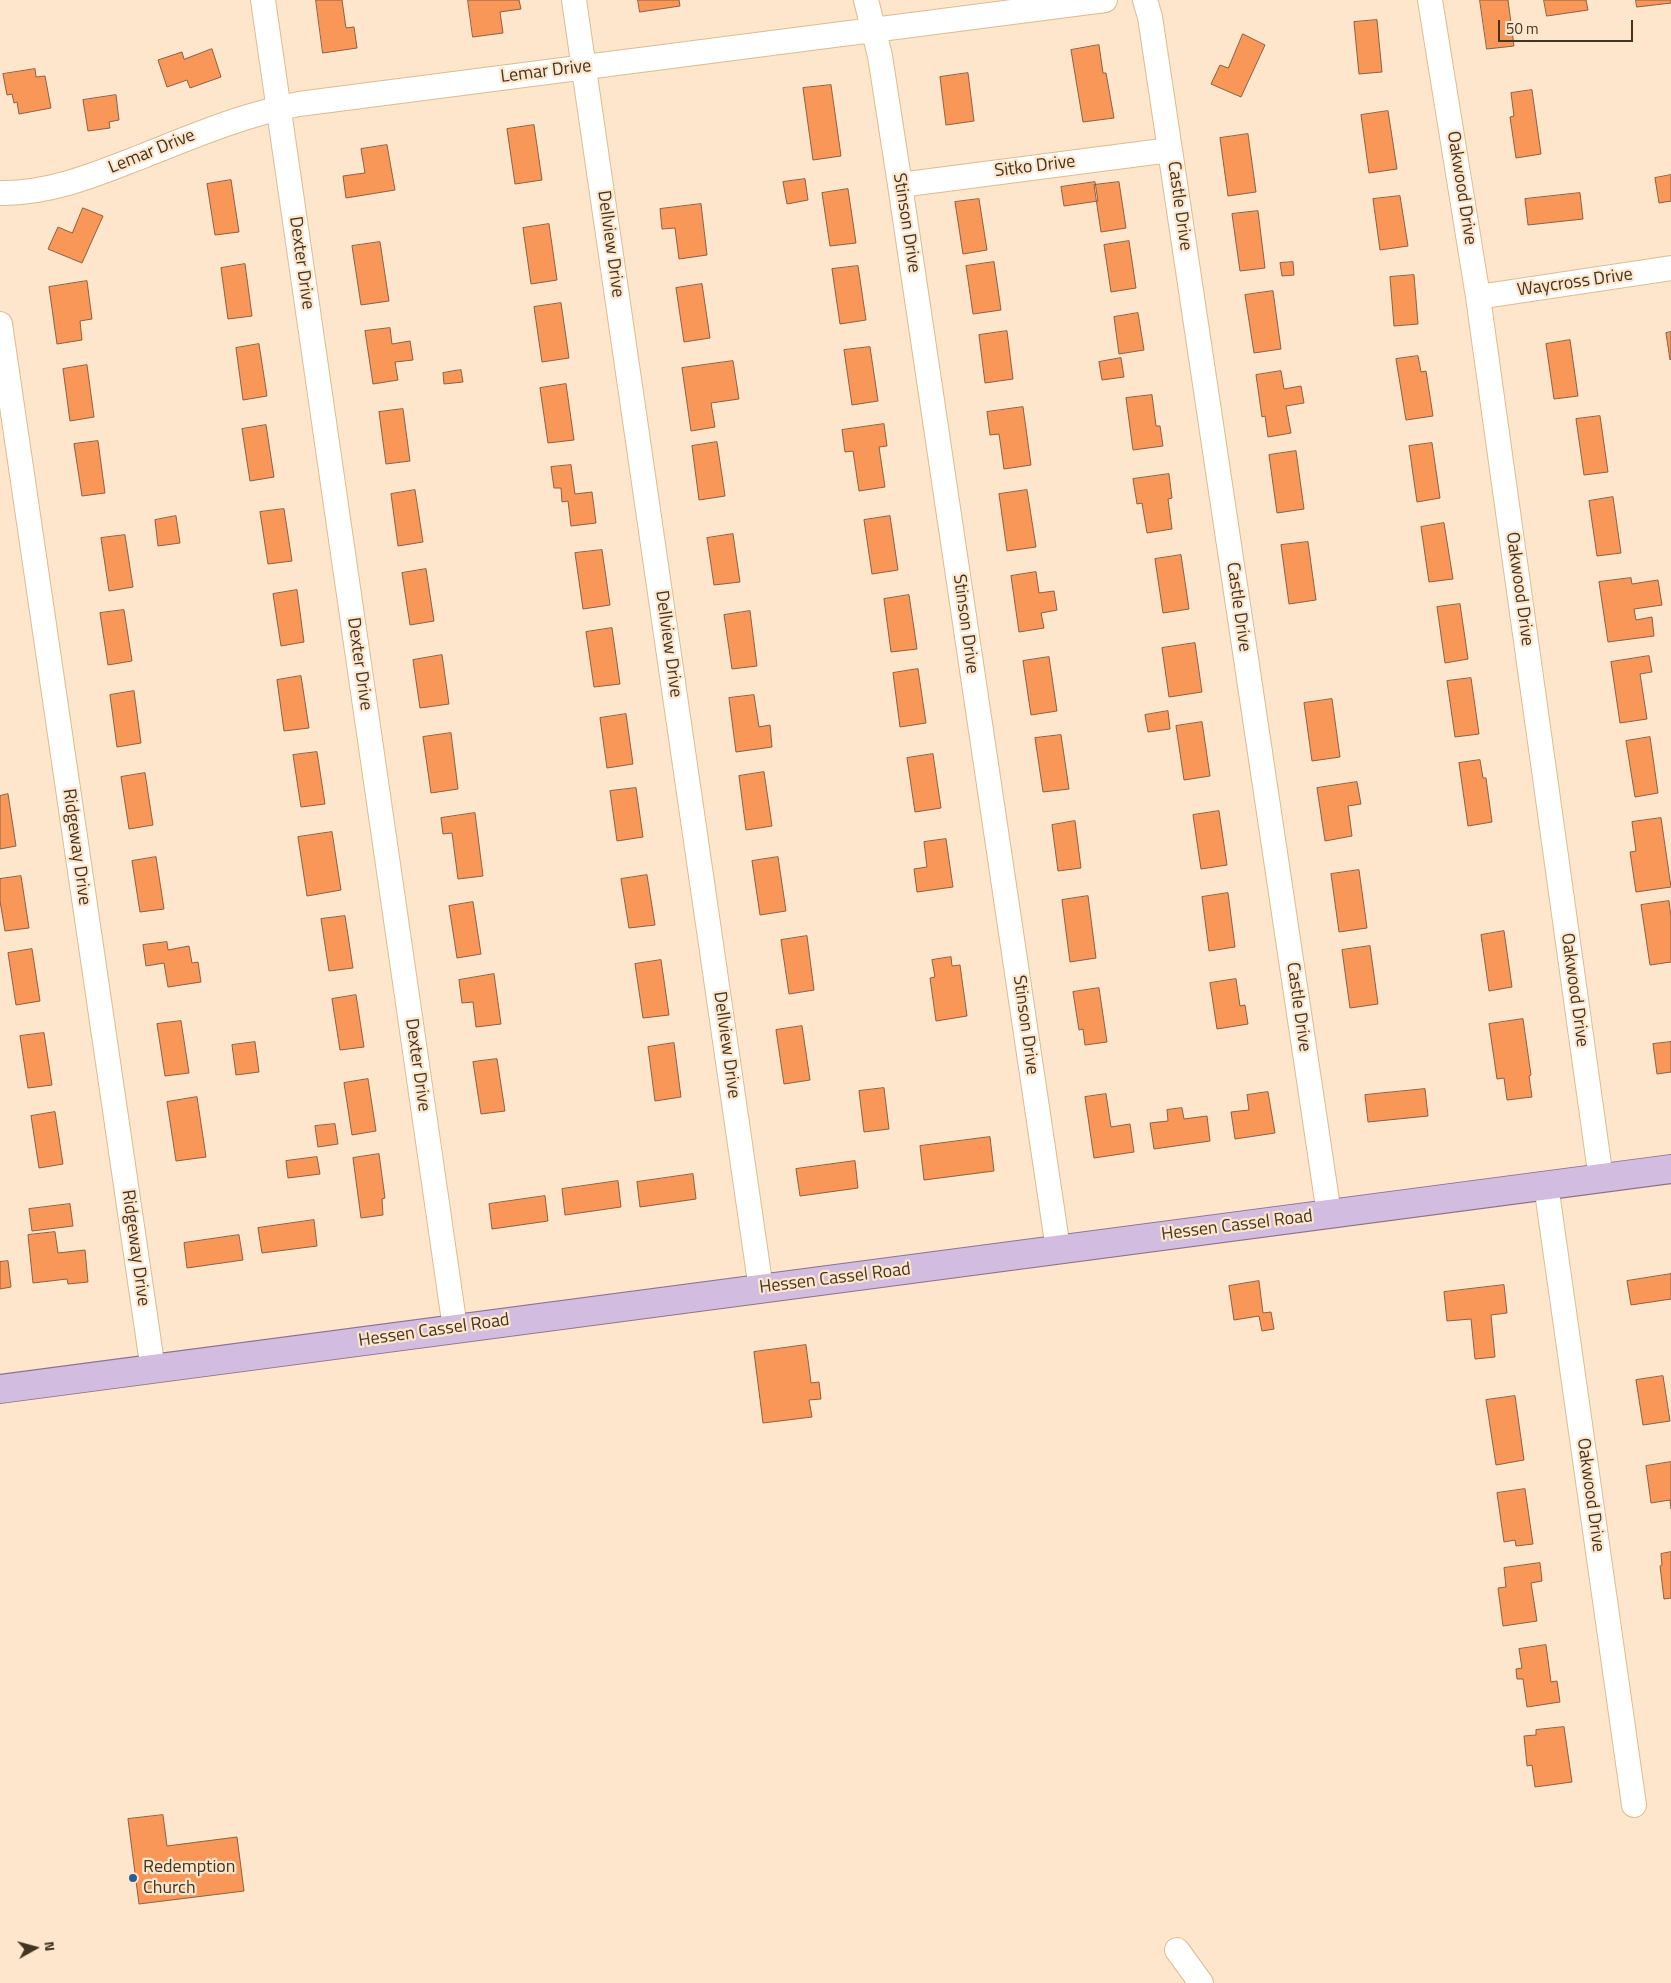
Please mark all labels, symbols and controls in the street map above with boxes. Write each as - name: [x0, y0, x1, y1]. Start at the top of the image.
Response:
- scale bar: [1501, 10, 1636, 42]
- text: 50 m: [1506, 17, 1539, 40]
- street label: Lemar Drive: [499, 56, 593, 88]
- street label: Lemar Drive: [106, 125, 198, 179]
- street label: Oakwood Drive: [1441, 130, 1481, 246]
- street label: Sitko Drive: [993, 151, 1077, 183]
- street label: Castle Drive: [1162, 160, 1196, 252]
- street label: Stinson Drive: [887, 172, 925, 274]
- street label: Dellview Drive: [592, 189, 628, 299]
- street label: Dexter Drive: [284, 215, 318, 311]
- street label: Waycross Drive: [1516, 264, 1634, 302]
- street label: Oakwood Drive: [1500, 531, 1538, 647]
- street label: Castle Drive: [1221, 561, 1255, 653]
- street label: Stinson Drive: [947, 573, 983, 675]
- street label: Dellview Drive: [650, 589, 686, 699]
- street label: Dexter Drive: [342, 616, 376, 712]
- street label: Ridgeway Drive: [57, 787, 95, 907]
- street label: Oakwood Drive: [1555, 932, 1593, 1048]
- street label: Castle Drive: [1281, 961, 1315, 1053]
- street label: Stinson Drive: [1007, 974, 1043, 1076]
- street label: Dellview Drive: [708, 990, 744, 1100]
- street label: Dexter Drive: [400, 1017, 434, 1113]
- street label: Ridgeway Drive: [116, 1188, 154, 1308]
- street label: Hessen Cassel Road: [1160, 1206, 1314, 1246]
- street label: Hessen Cassel Road: [758, 1259, 912, 1299]
- street label: Hessen Cassel Road: [357, 1310, 511, 1352]
- street label: Oakwood Drive: [1571, 1437, 1609, 1553]
- place label: Redemption Church: [143, 1857, 236, 1900]
- marker: Redemption Church: [127, 1872, 139, 1884]
- north arrow: [10, 1923, 60, 1973]
- text: N: [39, 1940, 61, 1952]

